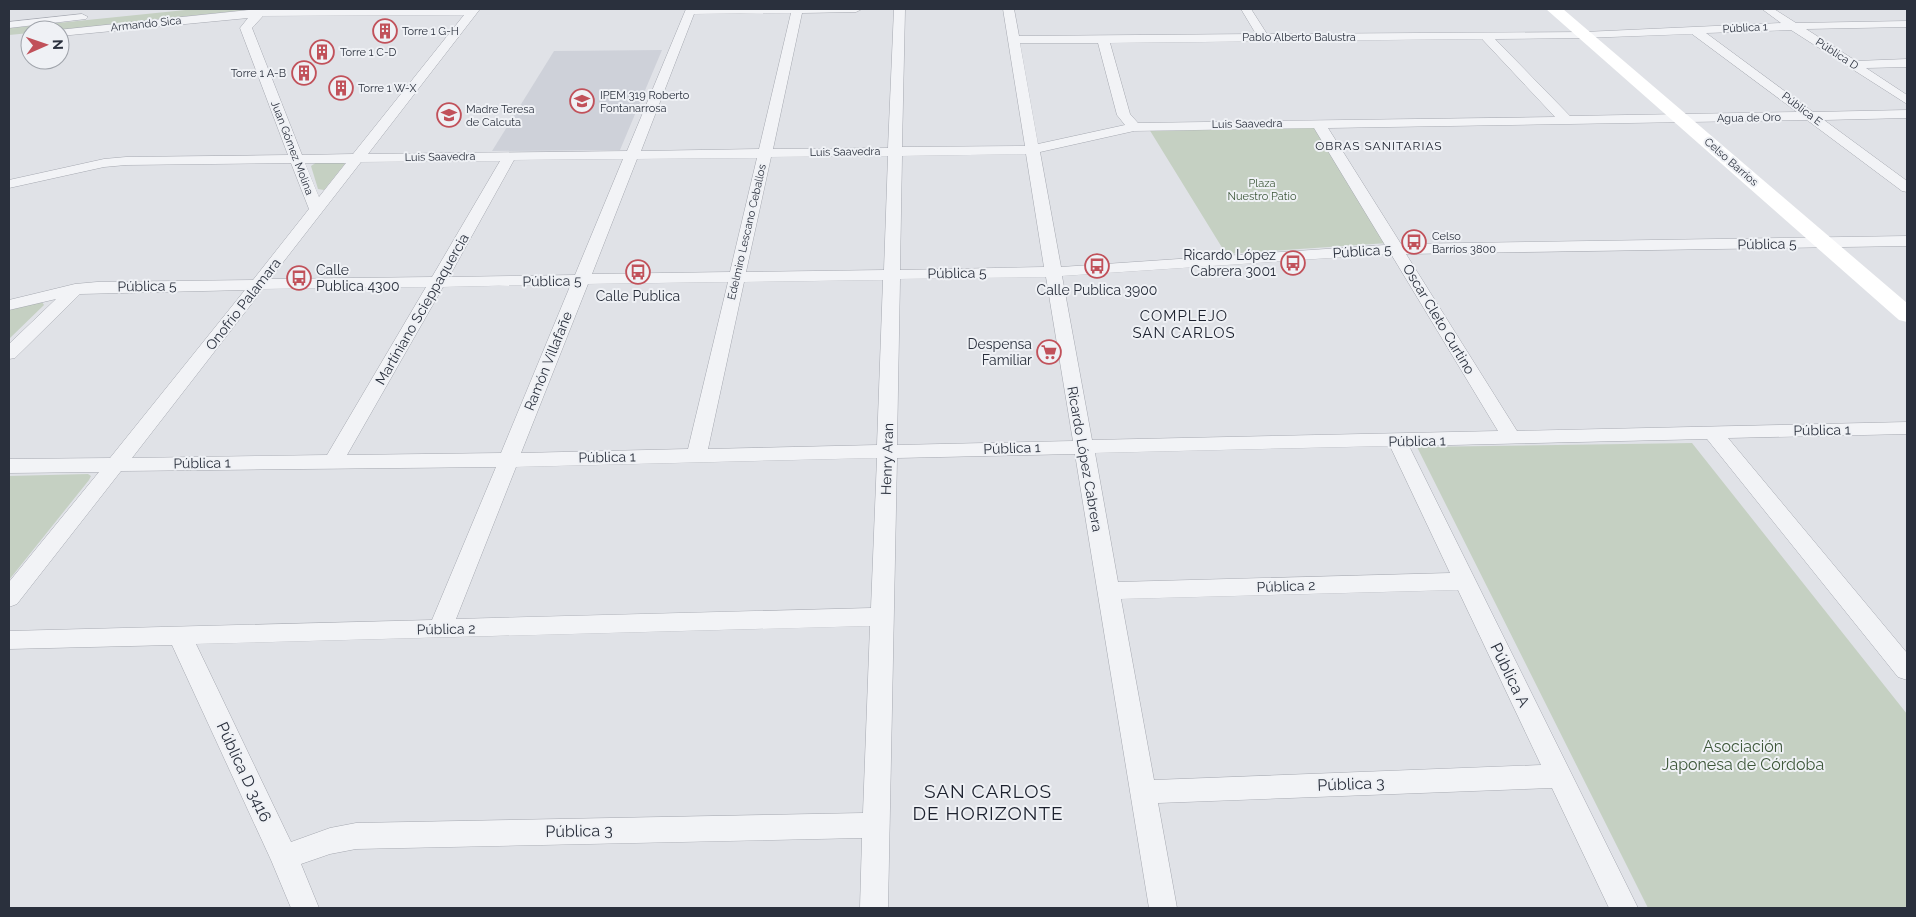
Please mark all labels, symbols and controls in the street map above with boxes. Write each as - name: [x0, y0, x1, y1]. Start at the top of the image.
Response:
- street label: Armando Sica: [110, 14, 182, 34]
- building icon: Torre 1 G-H: [372, 18, 398, 44]
- north arrow: [20, 20, 70, 70]
- street label: Pública 1: [1722, 20, 1768, 36]
- place label: Torre 1 G-H: [402, 25, 459, 38]
- street label: Pablo Alberto Balustra: [1242, 31, 1356, 44]
- street label: Pública D: [1813, 35, 1861, 73]
- text: N: [50, 39, 66, 50]
- building icon: Torre 1 C-D: [309, 39, 335, 65]
- place label: Torre 1 C-D: [340, 46, 397, 59]
- building icon: Torre 1 A-B: [291, 60, 317, 86]
- place label: Torre 1 A-B: [231, 67, 286, 80]
- building icon: Torre 1 W-X: [328, 75, 354, 101]
- place label: Torre 1 W-X: [358, 82, 416, 95]
- school or university icon: IPEM 319 Roberto Fontanarrosa: [569, 88, 595, 114]
- place label: IPEM 319 Roberto Fontanarrosa: [600, 89, 690, 115]
- street label: Pública E: [1779, 90, 1825, 129]
- street label: Juan Gómez Molina: [268, 99, 316, 197]
- school or university icon: Madre Teresa de Calcuta: [436, 102, 462, 128]
- place label: Madre Teresa de Calcuta: [466, 103, 534, 129]
- street label: Agua de Oro: [1717, 111, 1782, 125]
- street label: Luis Saavedra: [1212, 117, 1282, 131]
- street label: Celso Barrios: [1701, 135, 1761, 189]
- district label: OBRAS SANITARIAS: [1315, 139, 1443, 153]
- street label: Luis Saavedra: [810, 145, 880, 159]
- street label: Luis Saavedra: [405, 150, 475, 164]
- street label: Edelmiro Lescano Ceballos: [725, 163, 769, 301]
- park label: Plaza Nuestro Patio: [1228, 177, 1297, 203]
- bus stop icon: Celso Barrios 3800: [1401, 229, 1427, 255]
- place label: Celso Barrios 3800: [1432, 230, 1496, 256]
- street label: Martíniano Scieppaquercia: [372, 231, 472, 387]
- street label: Pública 5: [1737, 235, 1797, 253]
- street label: Pública 5: [1332, 241, 1392, 261]
- place label: Ricardo López Cabrera 3001: [1183, 247, 1276, 279]
- bus stop icon: Ricardo López Cabrera 3001: [1280, 250, 1306, 276]
- bus stop icon: Calle Publica 3900: [1084, 253, 1110, 279]
- street label: Onofrio Palamara: [202, 255, 284, 353]
- bus stop icon: Calle Publica: [625, 259, 651, 285]
- street label: Oscar Cleto Curtino: [1400, 261, 1478, 377]
- place label: Calle Publica 4300: [316, 262, 400, 294]
- street label: Pública 5: [927, 264, 987, 282]
- bus stop icon: Calle Publica 4300: [286, 265, 312, 291]
- street label: Pública 5: [522, 272, 582, 290]
- street label: Pública 5: [117, 277, 177, 295]
- place label: Calle Publica 3900: [1037, 282, 1157, 298]
- place label: Calle Publica: [596, 288, 680, 304]
- district label: COMPLEJO SAN CARLOS: [1132, 307, 1236, 342]
- street label: Ramón Villafañe: [521, 309, 575, 413]
- place label: Despensa Familiar: [968, 336, 1032, 368]
- supermarket icon: Despensa Familiar: [1036, 339, 1062, 365]
- street label: Ricardo López Cabrera: [1064, 385, 1106, 533]
- street label: Pública 1: [1793, 422, 1851, 438]
- street label: Henry Aran: [878, 423, 896, 495]
- street label: Pública 1: [1388, 433, 1446, 449]
- street label: Pública 1: [983, 439, 1041, 457]
- street label: Pública 1: [578, 449, 636, 465]
- street label: Pública 1: [173, 455, 231, 471]
- street label: Pública 2: [1256, 577, 1316, 595]
- street label: Pública 2: [417, 620, 475, 638]
- street label: Pública A: [1486, 640, 1534, 710]
- street label: Pública D 3416: [213, 719, 275, 825]
- park label: Asociación Japonesa de Córdoba: [1662, 737, 1824, 774]
- street label: Pública 3: [1317, 773, 1385, 795]
- district label: SAN CARLOS DE HORIZONTE: [912, 780, 1064, 824]
- street label: Pública 3: [545, 821, 613, 841]

